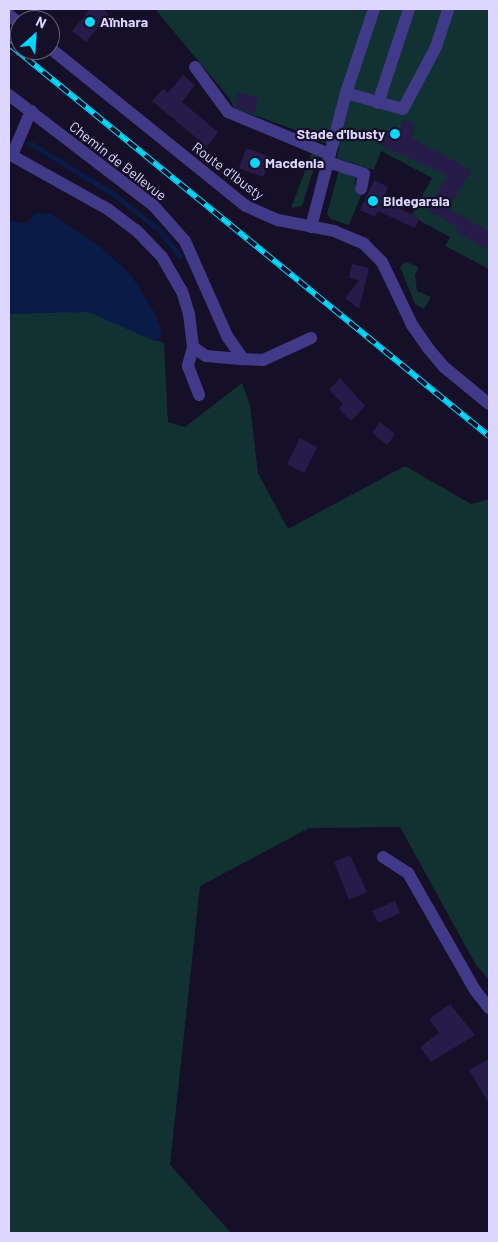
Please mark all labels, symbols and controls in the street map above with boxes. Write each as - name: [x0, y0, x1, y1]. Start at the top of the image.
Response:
- north arrow: [10, 10, 60, 60]
- text: N: [33, 12, 49, 32]
- place label: Aïnhara: [100, 14, 148, 30]
- marker: Aïnhara: [84, 16, 96, 28]
- street label: Chemin de Bellevue: [66, 118, 170, 204]
- place label: Stade d'Ibusty: [297, 126, 385, 142]
- marker: Stade d'Ibusty: [389, 128, 401, 140]
- street label: Route d'Ibusty: [189, 139, 267, 203]
- place label: Macdenia: [265, 155, 324, 171]
- marker: Macdenia: [249, 157, 261, 169]
- place label: Bidegaraia: [383, 193, 450, 209]
- marker: Bidegaraia: [367, 195, 379, 207]

